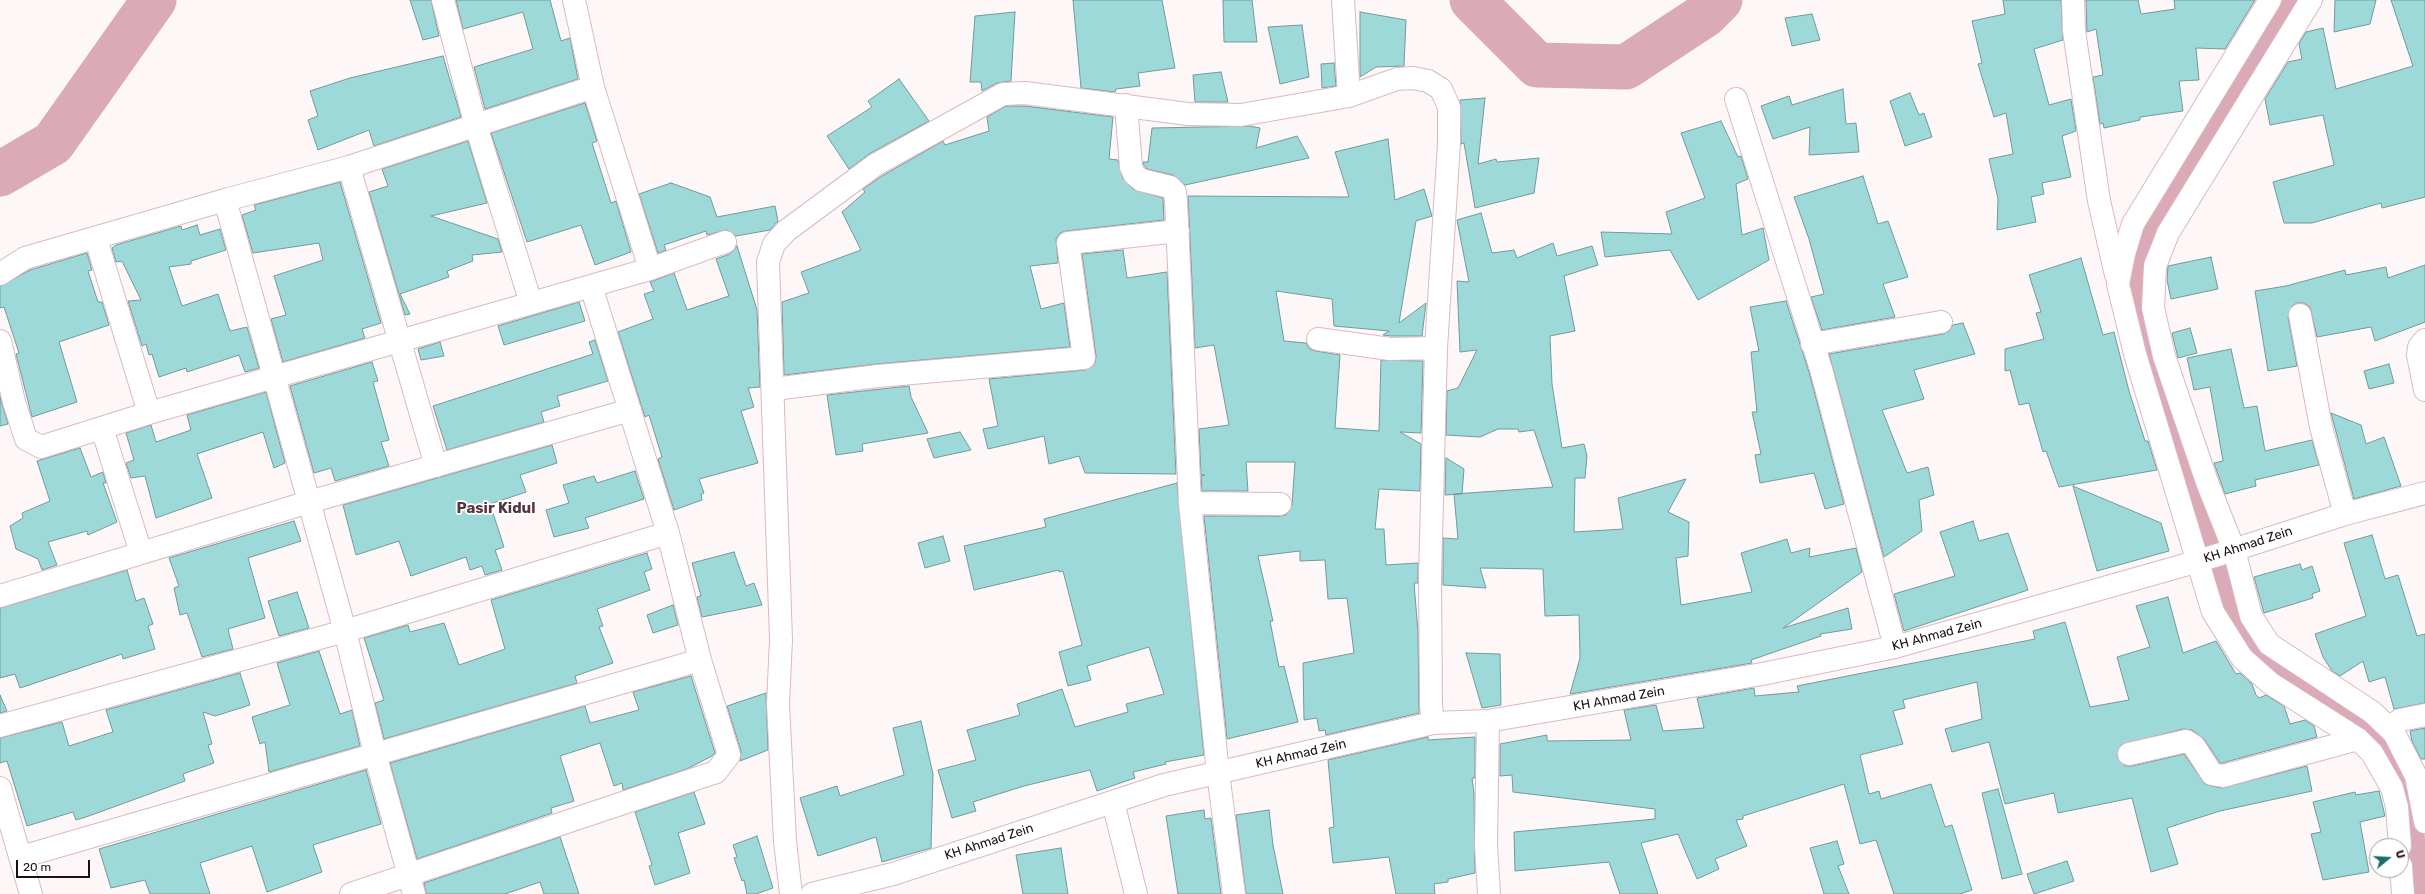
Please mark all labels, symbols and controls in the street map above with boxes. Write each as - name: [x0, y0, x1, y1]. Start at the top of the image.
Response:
- district label: Pasir Kidul: [456, 500, 536, 518]
- street label: KH Ahmad Zein: [2202, 523, 2294, 567]
- street label: KH Ahmad Zein: [1890, 616, 1984, 654]
- street label: KH Ahmad Zein: [1572, 683, 1666, 715]
- street label: KH Ahmad Zein: [1254, 736, 1348, 772]
- street label: KH Ahmad Zein: [943, 820, 1035, 864]
- north arrow: [2369, 838, 2409, 878]
- text: U: [2393, 849, 2407, 860]
- scale bar: [18, 852, 92, 878]
- text: 20 m: [23, 860, 51, 874]

